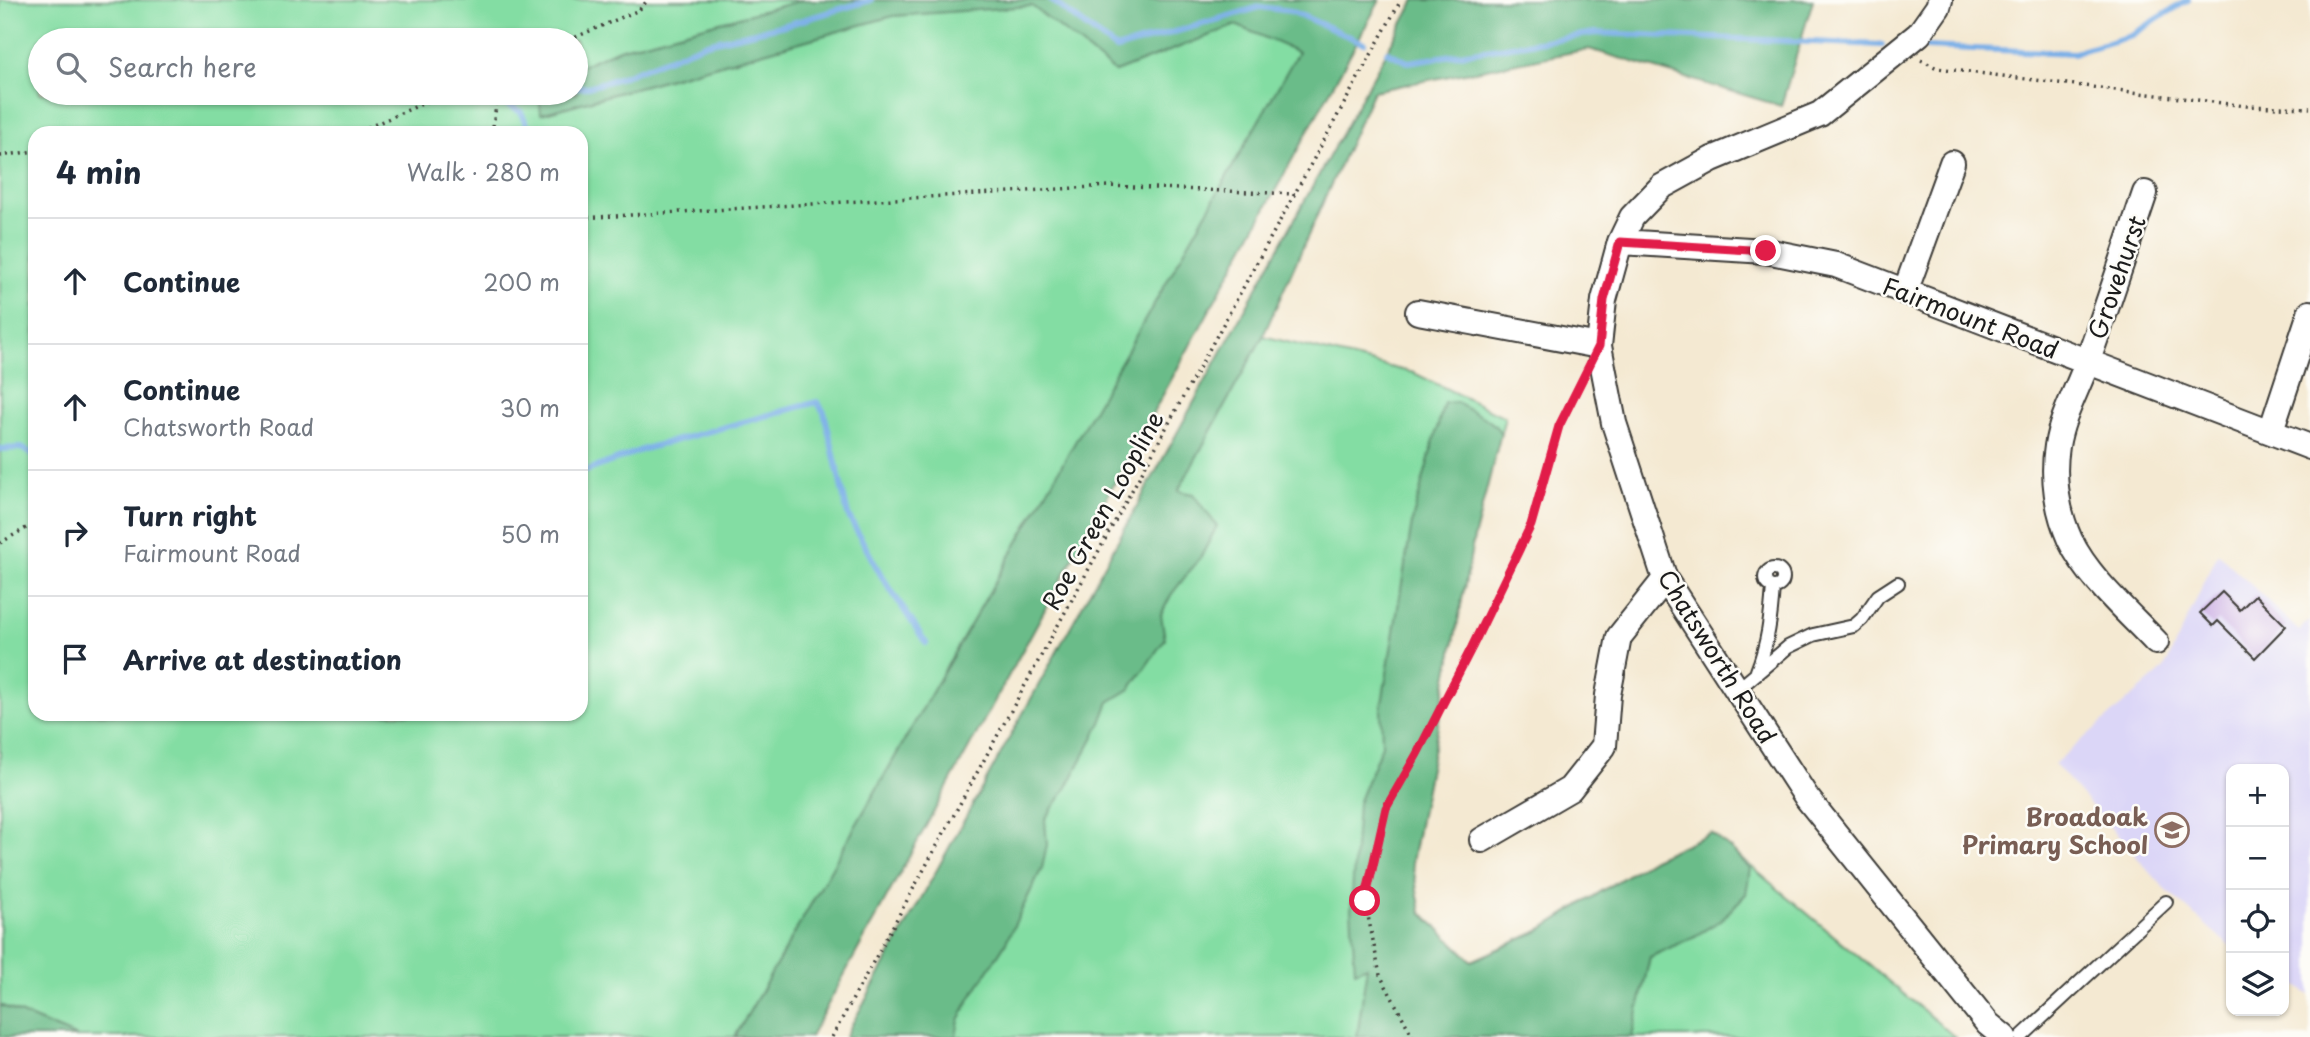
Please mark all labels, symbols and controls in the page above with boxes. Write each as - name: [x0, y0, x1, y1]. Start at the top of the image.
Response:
- search box: [28, 28, 588, 105]
- text: Search here: [108, 47, 257, 86]
- icon: search: [52, 48, 90, 86]
- text: 4 min: [56, 149, 142, 194]
- text: Walk · 280 m: [407, 154, 560, 189]
- street label: Grovehurst: [2078, 210, 2154, 344]
- route end: [1750, 235, 1781, 266]
- icon: ahead: [56, 262, 94, 300]
- text: Continue: [123, 262, 240, 301]
- text: 200 m: [483, 264, 560, 299]
- street label: Fairmount Road: [1878, 267, 2064, 367]
- text: Continue: [123, 370, 240, 409]
- icon: ahead: [56, 388, 94, 426]
- text: 30 m: [499, 390, 560, 425]
- street label: Roe Green Loopline: [1032, 404, 1172, 616]
- text: Chatsworth Road: [123, 409, 314, 444]
- text: Turn right: [123, 496, 257, 535]
- icon: right: [56, 514, 94, 552]
- text: 50 m: [500, 516, 560, 551]
- text: Fairmount Road: [123, 535, 301, 570]
- street label: Chatsworth Road: [1650, 562, 1786, 750]
- icon: arrive: [56, 640, 94, 678]
- text: Arrive at destination: [123, 640, 402, 679]
- map controls: [2226, 764, 2289, 1016]
- button: +: [2226, 764, 2289, 827]
- place label: Broadoak Primary School: [1962, 798, 2148, 862]
- school or university icon: Broadoak Primary School: [2153, 811, 2191, 849]
- button: −: [2226, 827, 2289, 890]
- route start: [1349, 885, 1380, 916]
- button: locate: [2226, 890, 2289, 953]
- button: layers: [2226, 953, 2289, 1016]

